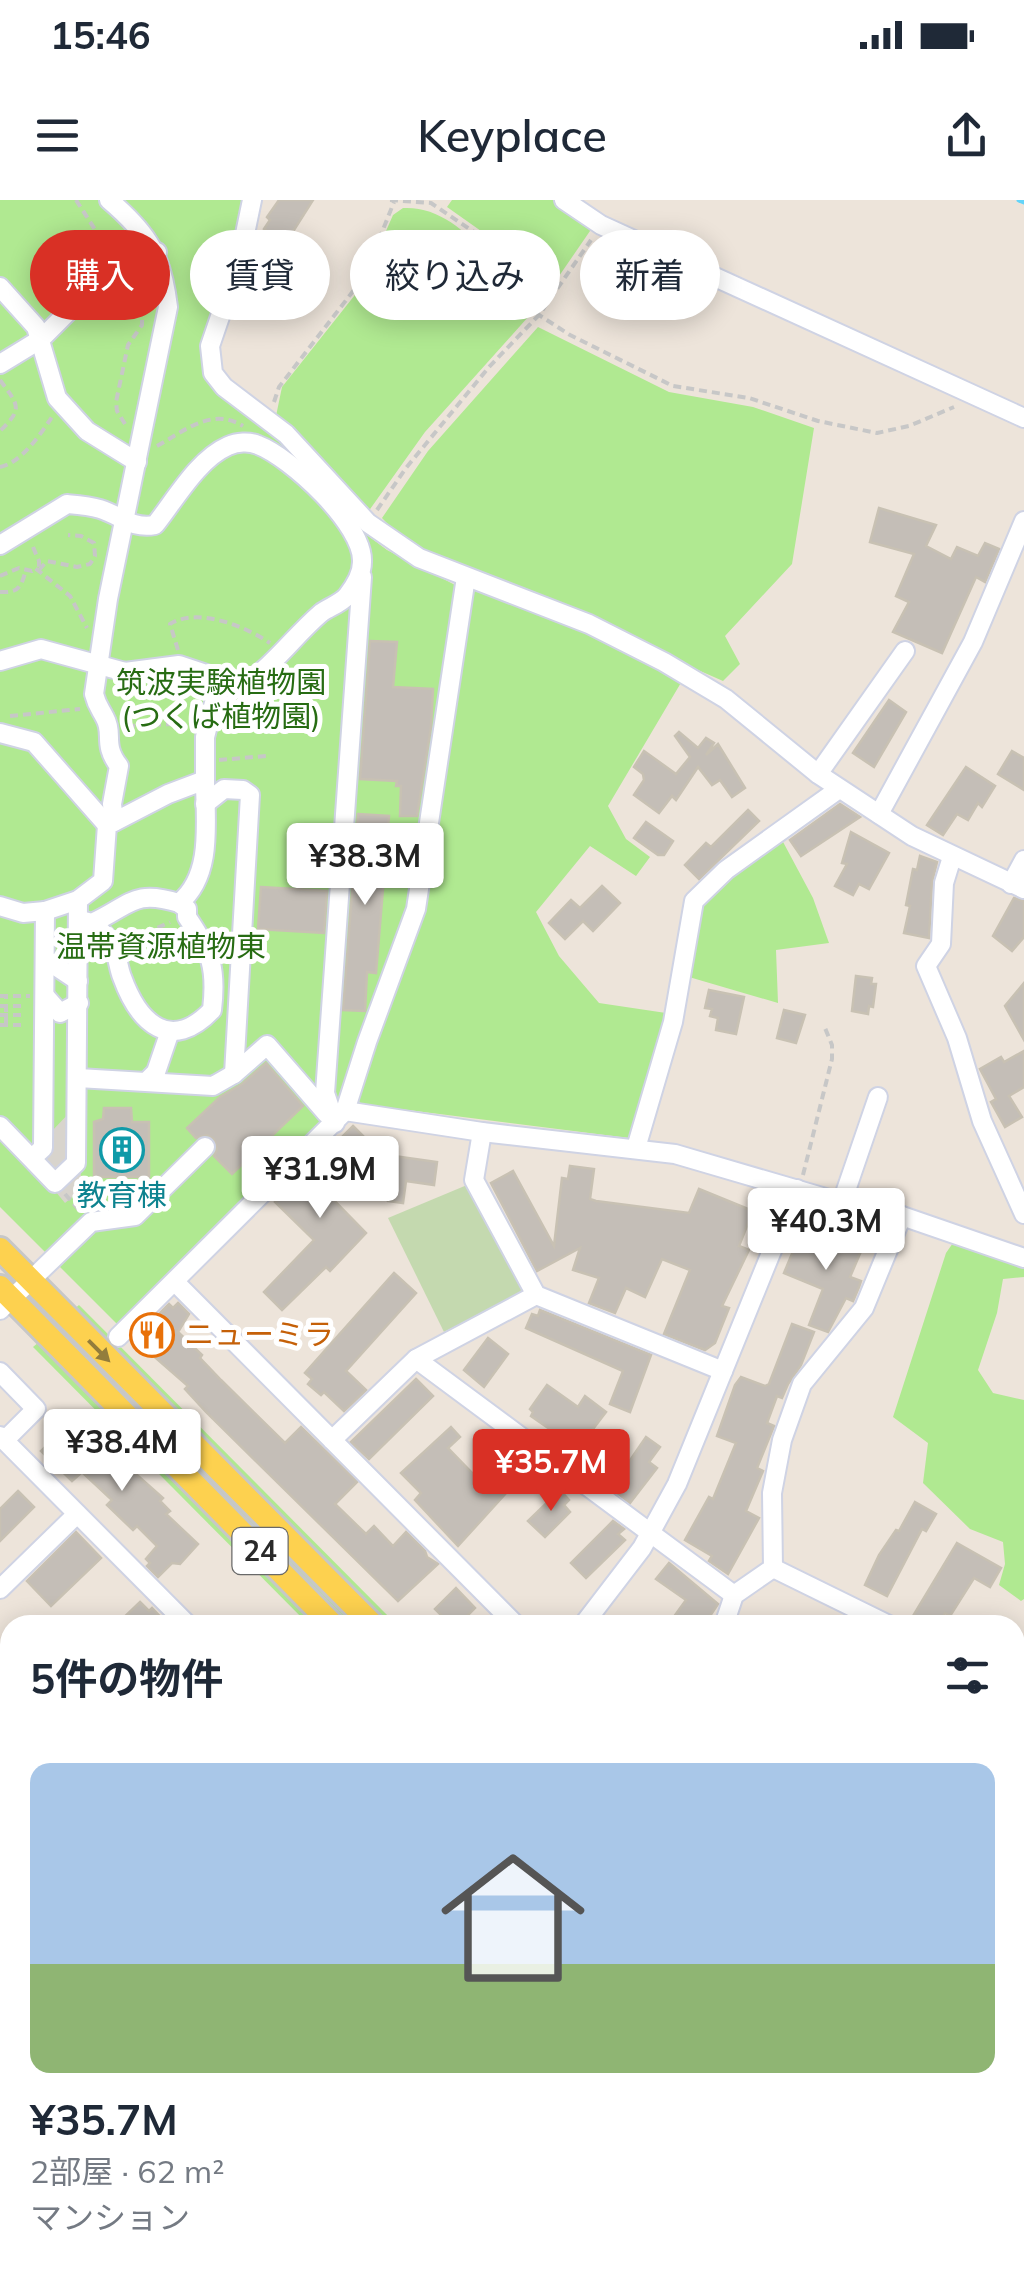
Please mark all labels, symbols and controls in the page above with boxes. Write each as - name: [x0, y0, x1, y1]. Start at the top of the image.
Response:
- text: 15:46: [50, 11, 151, 59]
- text: Keyplace: [417, 107, 607, 163]
- icon: menu: [30, 108, 85, 163]
- icon: share: [939, 108, 994, 163]
- chip: 購入: [30, 230, 170, 320]
- chip: 賃貸: [190, 230, 330, 320]
- chip: 絞り込み: [350, 230, 560, 320]
- chip: 新着: [580, 230, 720, 320]
- park label: 筑波実験植物園 (つくば植物園): [116, 663, 326, 735]
- pin: ¥38.3M: [284, 823, 446, 908]
- text: ¥38.3M: [309, 835, 421, 875]
- park label: 温帯資源植物東: [56, 927, 266, 965]
- building icon: 教育棟: [99, 1127, 145, 1173]
- pin: ¥31.9M: [239, 1136, 401, 1221]
- text: ¥31.9M: [264, 1148, 376, 1188]
- place label: 教育棟: [77, 1176, 167, 1214]
- pin: ¥40.3M: [745, 1188, 907, 1273]
- text: ¥40.3M: [770, 1200, 882, 1240]
- restaurant icon: ニューミラ: [129, 1312, 175, 1358]
- place label: ニューミラ: [184, 1315, 334, 1353]
- one-way arrow: [87, 1338, 111, 1362]
- pin: ¥38.4M: [41, 1409, 203, 1494]
- text: ¥38.4M: [66, 1421, 178, 1461]
- pin: ¥35.7M: [470, 1429, 632, 1514]
- text: ¥35.7M: [495, 1441, 607, 1481]
- road number: 24: [232, 1528, 288, 1574]
- icon: filters: [940, 1648, 995, 1703]
- text: 5件の物件: [30, 1652, 223, 1705]
- icon: home: [423, 1828, 603, 2008]
- text: ¥35.7M: [30, 2093, 178, 2146]
- text: 2部屋 · 62 m²: [30, 2151, 224, 2191]
- text: マンション: [30, 2197, 190, 2237]

